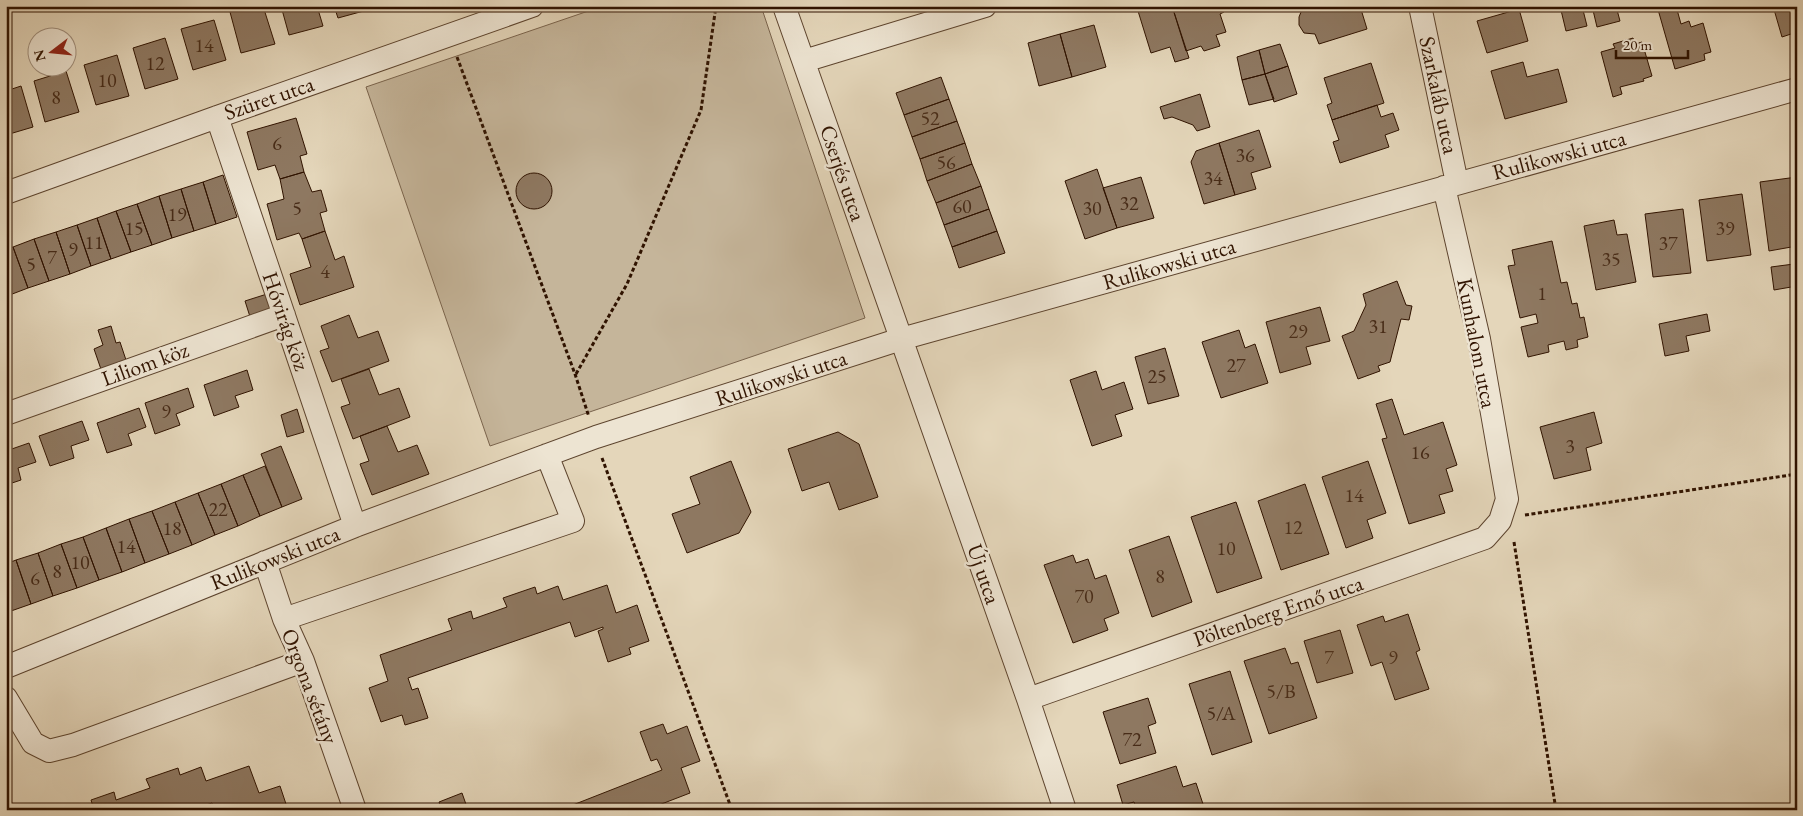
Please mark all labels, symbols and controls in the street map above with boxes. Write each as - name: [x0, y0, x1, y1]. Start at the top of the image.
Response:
- north arrow: [28, 28, 78, 78]
- scale bar: [1616, 28, 1688, 60]
- house number: 14: [194, 32, 214, 58]
- street label: Szarkaláb utca: [1412, 34, 1466, 157]
- text: 20 m: [1623, 35, 1652, 54]
- text: N: [29, 47, 50, 64]
- house number: 12: [145, 50, 165, 76]
- house number: 10: [97, 67, 117, 93]
- street label: Szüret utca: [220, 69, 318, 127]
- house number: 8: [51, 84, 61, 110]
- house number: 52: [920, 105, 940, 131]
- street label: Cserjés utca: [813, 121, 873, 225]
- street label: Rulikowski utca: [1489, 123, 1629, 187]
- house number: 6: [272, 130, 282, 156]
- house number: 36: [1235, 142, 1255, 168]
- house number: 56: [936, 149, 956, 175]
- house number: 34: [1203, 165, 1223, 191]
- house number: 32: [1119, 190, 1139, 216]
- house number: 60: [952, 193, 972, 219]
- house number: 5: [292, 195, 302, 221]
- house number: 30: [1082, 195, 1102, 221]
- house number: 19: [167, 201, 187, 227]
- house number: 15: [124, 215, 144, 241]
- house number: 39: [1715, 215, 1735, 241]
- house number: 11: [84, 229, 104, 255]
- house number: 37: [1658, 230, 1678, 256]
- street label: Rulikowski utca: [1099, 231, 1239, 297]
- house number: 9: [68, 236, 78, 262]
- house number: 7: [47, 244, 57, 270]
- house number: 35: [1601, 246, 1621, 272]
- house number: 5: [26, 251, 36, 277]
- house number: 4: [320, 258, 330, 284]
- street label: Hóvirág köz: [256, 268, 317, 375]
- street label: Kunhalom utca: [1450, 275, 1504, 411]
- house number: 1: [1537, 280, 1547, 306]
- house number: 31: [1368, 313, 1388, 339]
- house number: 29: [1288, 318, 1308, 344]
- street label: Liliom köz: [98, 335, 193, 393]
- street label: Rulikowski utca: [711, 343, 851, 413]
- house number: 27: [1226, 352, 1246, 378]
- house number: 25: [1147, 363, 1167, 389]
- house number: 9: [161, 398, 171, 424]
- house number: 3: [1565, 433, 1575, 459]
- house number: 16: [1410, 439, 1430, 465]
- house number: 14: [1344, 482, 1364, 508]
- house number: 22: [208, 496, 228, 522]
- house number: 12: [1283, 514, 1303, 540]
- house number: 18: [162, 515, 182, 541]
- street label: Rulikowski utca: [206, 519, 344, 597]
- house number: 14: [116, 533, 136, 559]
- house number: 10: [1216, 535, 1236, 561]
- street label: Új utca: [960, 540, 1008, 608]
- house number: 10: [70, 549, 90, 575]
- house number: 8: [52, 558, 62, 584]
- house number: 8: [1155, 563, 1165, 589]
- house number: 6: [30, 565, 40, 591]
- street label: Pöltenberg Ernő utca: [1189, 568, 1367, 654]
- house number: 70: [1074, 583, 1094, 609]
- street label: Orgona sétány: [275, 624, 345, 748]
- house number: 7: [1324, 644, 1334, 670]
- house number: 9: [1388, 644, 1398, 670]
- house number: 5/B: [1266, 678, 1296, 704]
- house number: 5/A: [1206, 700, 1236, 726]
- house number: 72: [1122, 726, 1142, 752]

